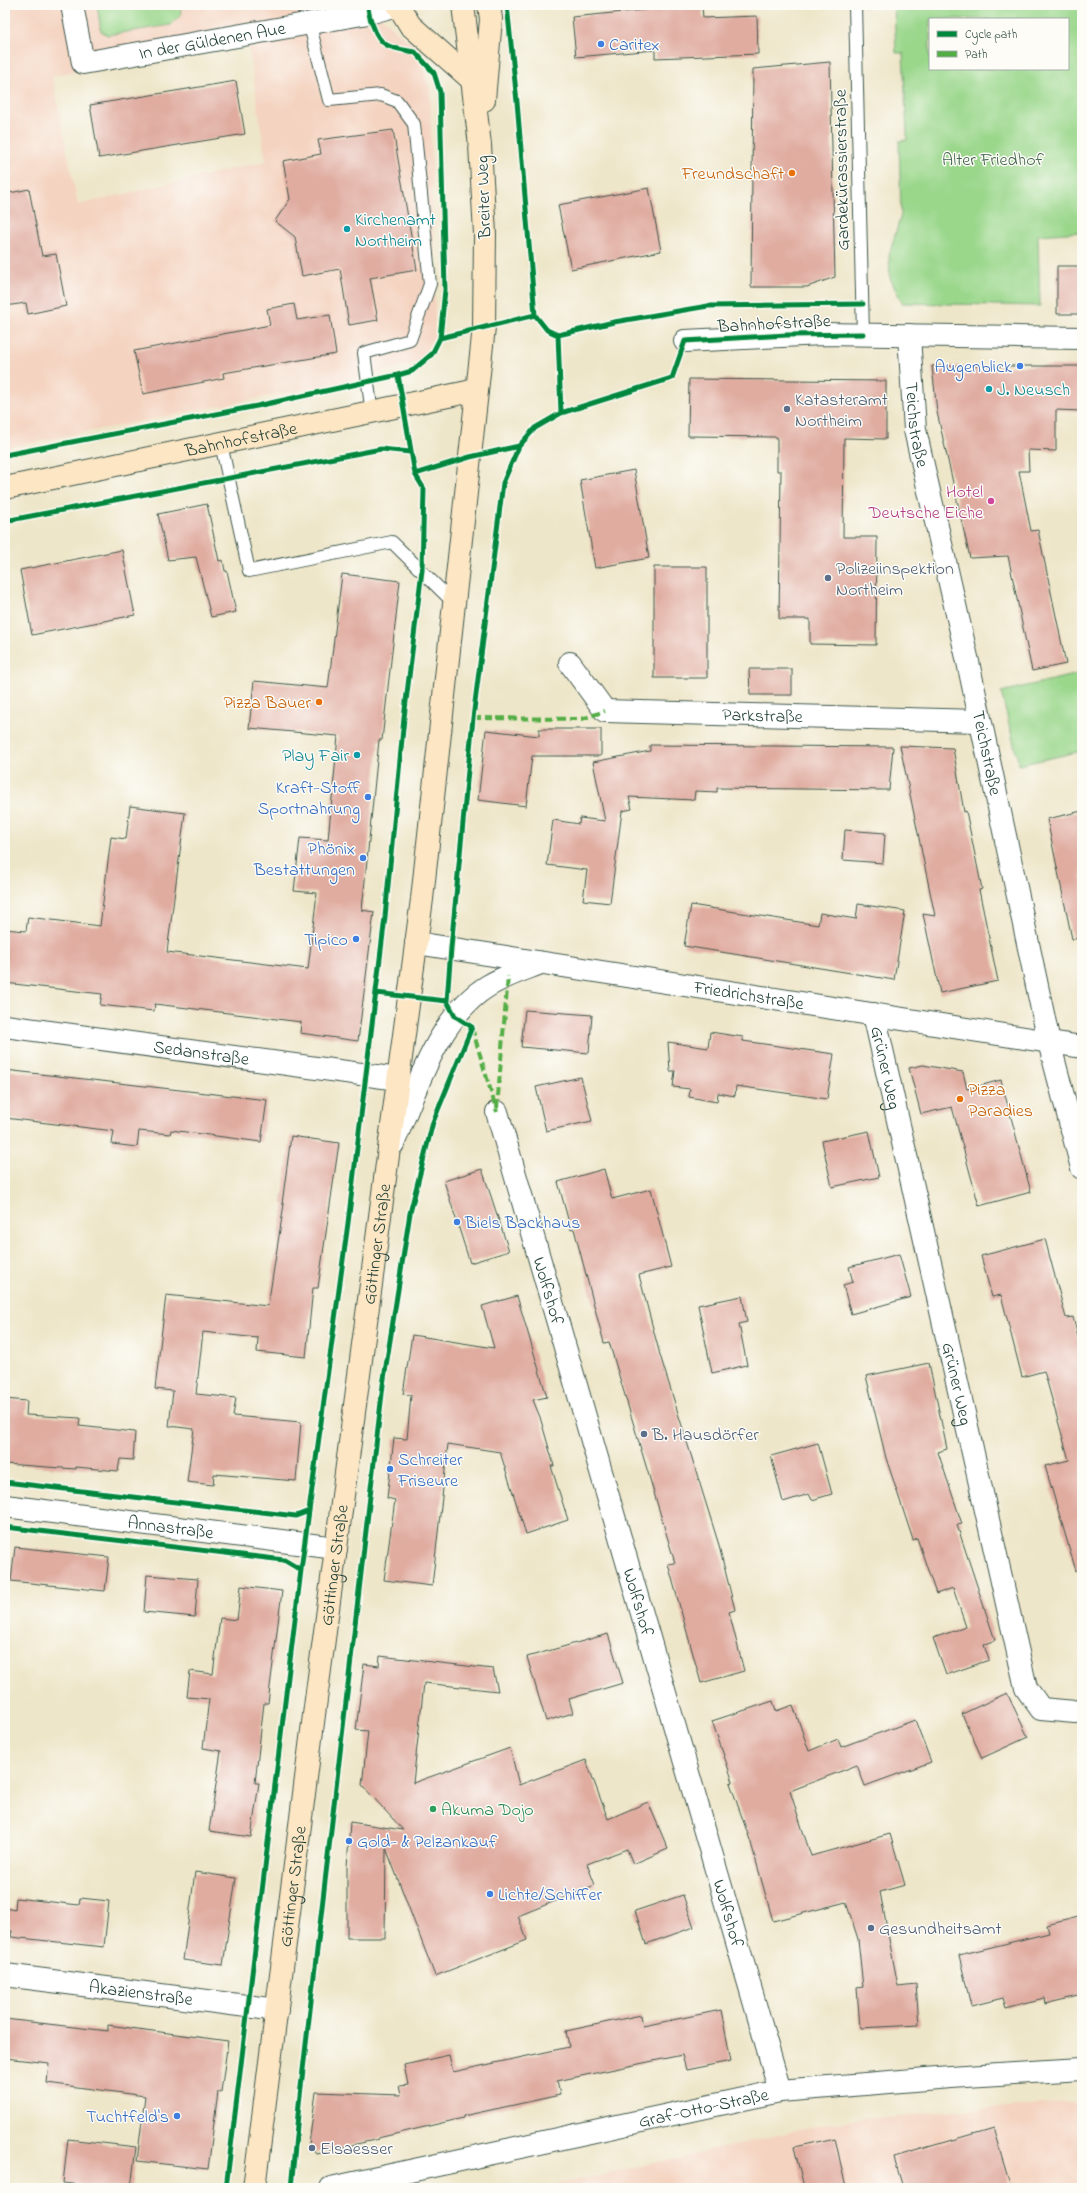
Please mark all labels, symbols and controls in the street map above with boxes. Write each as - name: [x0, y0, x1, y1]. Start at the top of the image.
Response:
- street label: In der Güldenen Aue: [137, 17, 289, 68]
- legend: [929, 18, 1069, 70]
- text: Cycle path: [965, 26, 1017, 45]
- place label: Caritex: [609, 33, 660, 59]
- marker: Caritex: [596, 39, 606, 49]
- text: Path: [965, 46, 988, 64]
- street label: Gardekürassierstraße: [829, 88, 857, 251]
- park label: Alter Friedhof: [942, 148, 1045, 174]
- street label: Breiter Weg: [471, 155, 500, 240]
- place label: Freundschaft: [681, 162, 784, 188]
- marker: Freundschaft: [787, 168, 797, 178]
- place label: Kirchenamt Northeim: [355, 208, 436, 255]
- marker: Kirchenamt Northeim: [342, 224, 352, 234]
- street label: Bahnhofstraße: [716, 309, 832, 341]
- place label: Augenblick: [935, 355, 1012, 382]
- marker: Augenblick: [1015, 361, 1025, 371]
- place label: J. Neusch: [997, 378, 1070, 404]
- street label: Teichstraße: [897, 381, 934, 471]
- marker: J. Neusch: [984, 384, 994, 394]
- place label: Katasteramt Northeim: [795, 388, 888, 435]
- marker: Katasteramt Northeim: [782, 404, 792, 414]
- street label: Bahnhofstraße: [182, 416, 301, 465]
- place label: Hotel Deutsche Eiche: [867, 480, 984, 527]
- marker: Hotel Deutsche Eiche: [986, 496, 996, 506]
- place label: Polizeiinspektion Northeim: [836, 557, 954, 604]
- marker: Polizeiinspektion Northeim: [823, 573, 833, 583]
- place label: Pizza Bauer: [223, 691, 311, 717]
- marker: Pizza Bauer: [314, 697, 324, 707]
- street label: Parkstraße: [722, 703, 804, 731]
- street label: Teichstraße: [964, 708, 1007, 799]
- place label: Play Fair: [282, 744, 349, 770]
- marker: Play Fair: [352, 750, 362, 760]
- place label: Kraft-Stoff Sportnahrung: [258, 776, 360, 824]
- marker: Kraft-Stoff Sportnahrung: [363, 792, 373, 802]
- place label: Phönix Bestattungen: [253, 837, 355, 885]
- marker: Phönix Bestattungen: [358, 853, 368, 863]
- place label: Tipico: [304, 928, 348, 954]
- marker: Tipico: [351, 934, 361, 944]
- street label: Friedrichstraße: [691, 975, 806, 1019]
- street label: Grüner Weg: [862, 1024, 906, 1112]
- street label: Sedanstraße: [151, 1035, 251, 1074]
- place label: Pizza Paradies: [968, 1078, 1033, 1125]
- marker: Pizza Paradies: [955, 1094, 965, 1104]
- street label: Göttinger Straße: [357, 1181, 399, 1306]
- place label: Biels Backhaus: [464, 1211, 581, 1237]
- marker: Biels Backhaus: [452, 1217, 462, 1227]
- street label: Wolfshof: [525, 1254, 569, 1329]
- street label: Grüner Weg: [933, 1340, 977, 1428]
- place label: B. Hausdörfer: [651, 1423, 759, 1449]
- marker: B. Hausdörfer: [639, 1429, 649, 1439]
- place label: Schreiter Friseure: [397, 1448, 463, 1495]
- marker: Schreiter Friseure: [385, 1464, 395, 1474]
- street label: Göttinger Straße: [315, 1502, 357, 1627]
- street label: Annastraße: [126, 1511, 216, 1547]
- street label: Wolfshof: [615, 1565, 659, 1640]
- place label: Akuma Dojo: [441, 1798, 534, 1824]
- marker: Akuma Dojo: [428, 1804, 438, 1814]
- street label: Göttinger Straße: [274, 1824, 315, 1949]
- place label: Gold- & Pelzankauf: [357, 1830, 498, 1856]
- marker: Gold- & Pelzankauf: [344, 1836, 354, 1846]
- street label: Wolfshof: [705, 1877, 749, 1951]
- place label: Lichte/Schiffer: [498, 1883, 602, 1909]
- marker: Lichte/Schiffer: [485, 1889, 495, 1899]
- place label: Gesundheitsamt: [879, 1917, 1002, 1943]
- marker: Gesundheitsamt: [866, 1923, 876, 1933]
- street label: Akazienstraße: [87, 1975, 195, 2014]
- street label: Graf-Otto-Straße: [636, 2083, 772, 2136]
- place label: Tuchtfeld's: [86, 2105, 169, 2131]
- marker: Tuchtfeld's: [172, 2111, 182, 2121]
- place label: Elsaesser: [320, 2137, 393, 2163]
- marker: Elsaesser: [307, 2143, 317, 2153]

